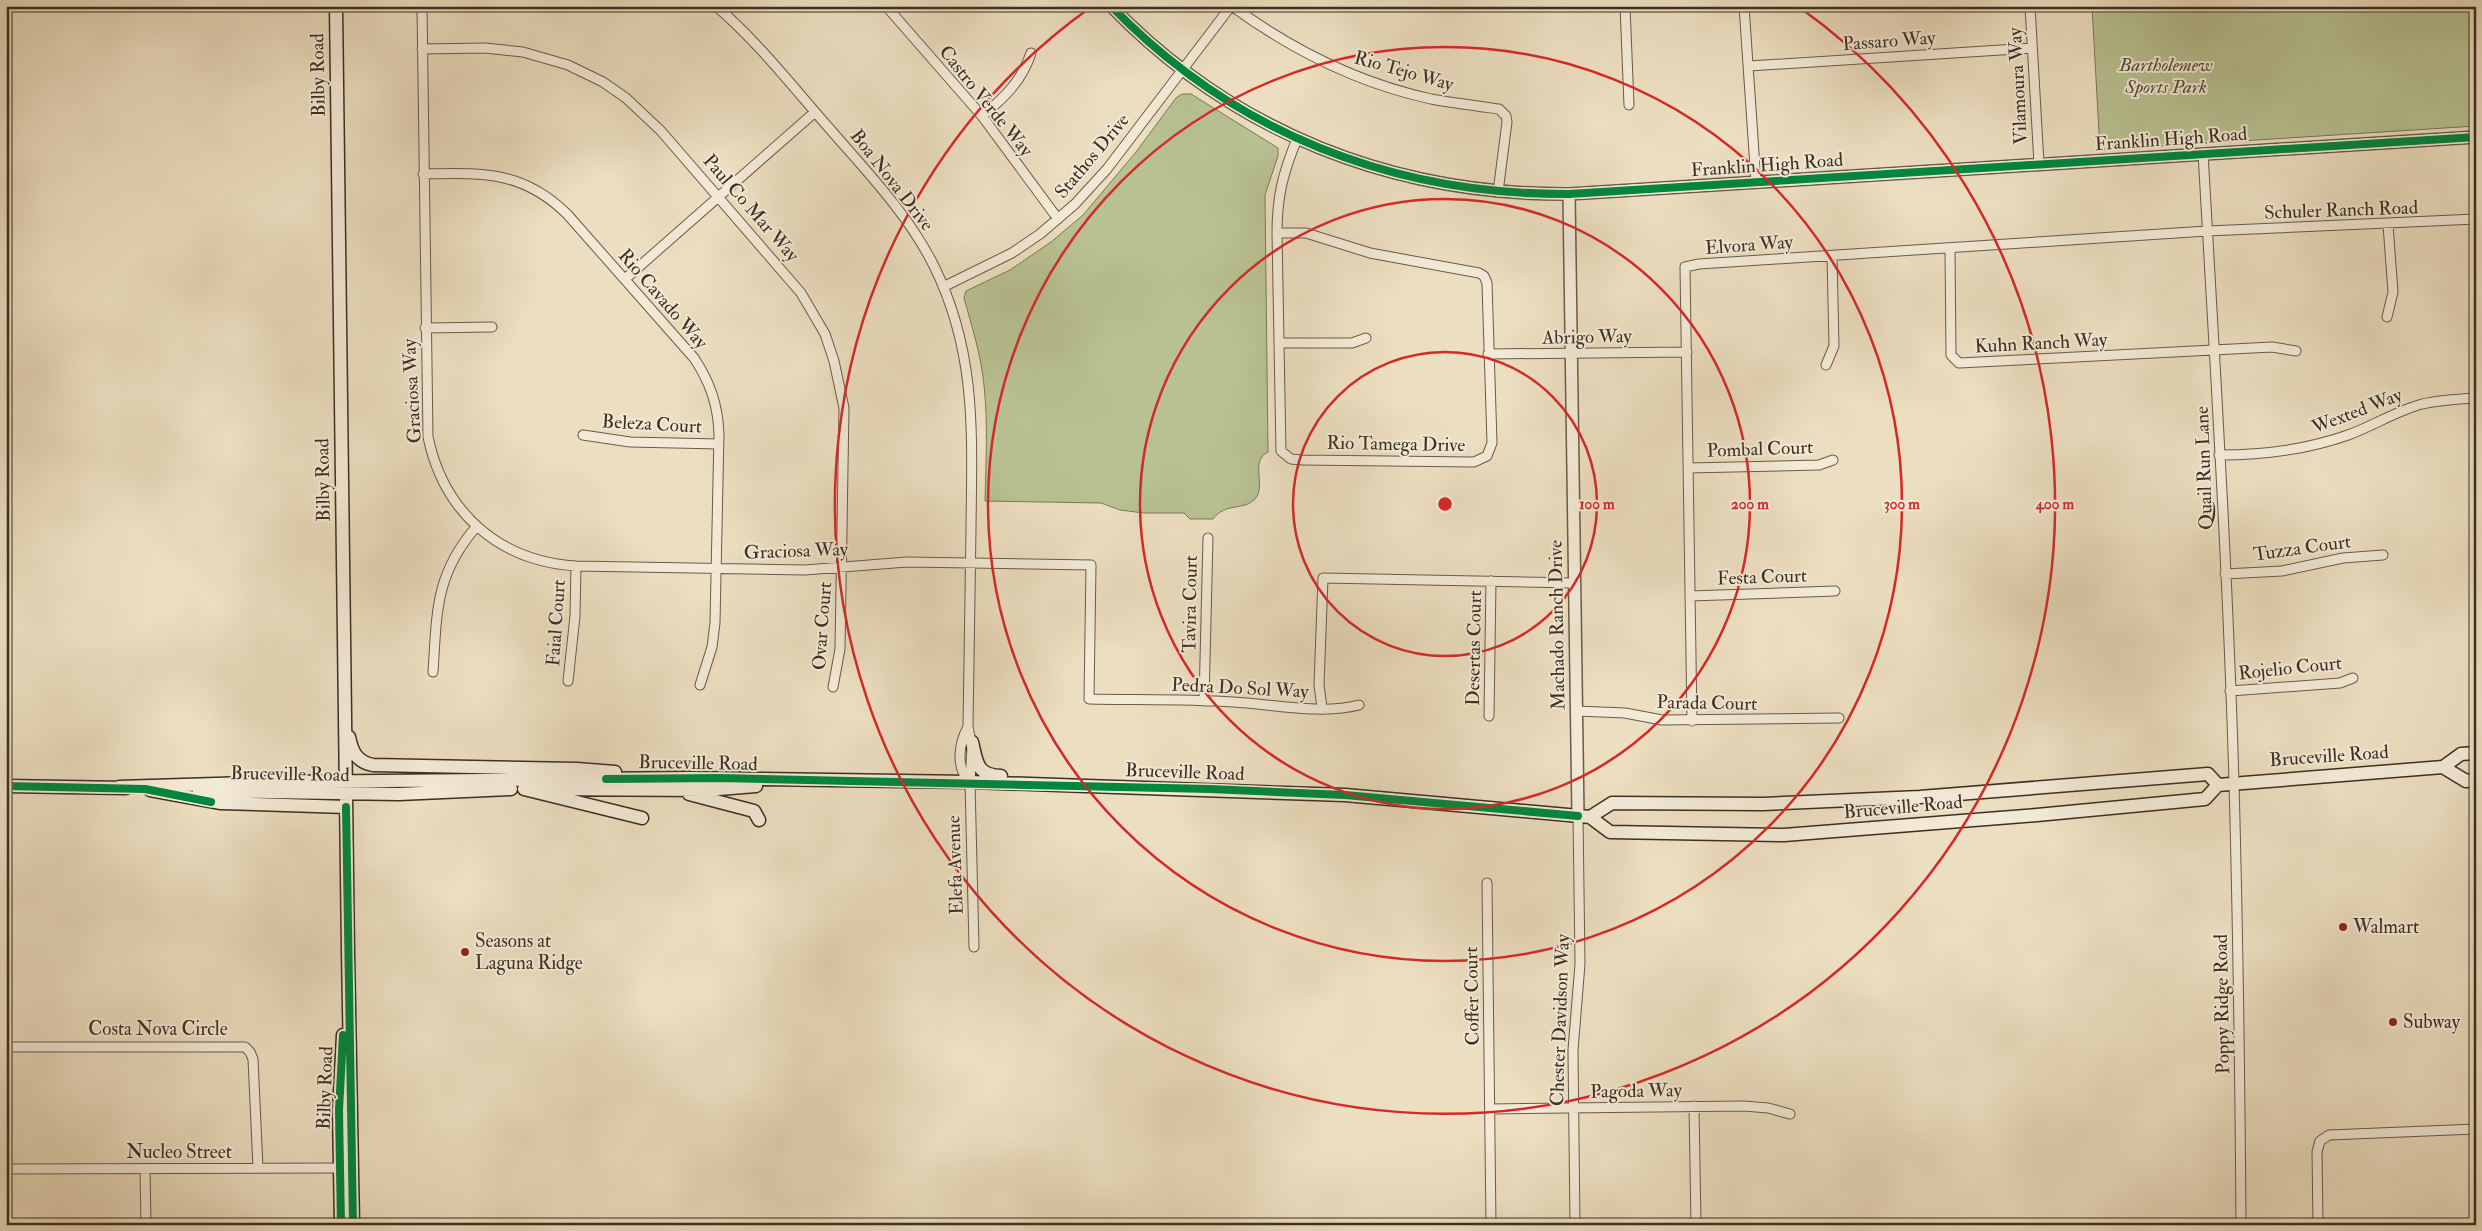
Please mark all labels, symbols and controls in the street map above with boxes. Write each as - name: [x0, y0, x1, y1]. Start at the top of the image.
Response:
- street label: Passaro Way: [1842, 26, 1937, 56]
- street label: Vilamoura Way: [2003, 26, 2033, 145]
- street label: Bilby Road: [305, 32, 331, 117]
- street label: Castro Verde Way: [934, 41, 1039, 162]
- street label: Rio Tejo Way: [1351, 45, 1457, 97]
- park label: Bartholemew Sports Park: [2118, 53, 2213, 99]
- street label: Stathos Drive: [1049, 108, 1135, 203]
- street label: Franklin High Road: [2094, 122, 2249, 156]
- street label: Boa Nova Drive: [845, 124, 939, 236]
- street label: Franklin High Road: [1690, 148, 1845, 182]
- street label: Paul Co Mar Way: [698, 149, 805, 267]
- street label: Schuler Ranch Road: [2264, 195, 2419, 225]
- street label: Elvora Way: [1704, 230, 1794, 260]
- street label: Rio Cavado Way: [613, 244, 714, 355]
- street label: Abrigo Way: [1541, 324, 1633, 350]
- street label: Kuhn Ranch Way: [1974, 328, 2109, 358]
- street label: Graciosa Way: [397, 338, 427, 444]
- street label: Wexted Way: [2307, 383, 2406, 440]
- street label: Quail Run Lane: [2190, 406, 2218, 530]
- street label: Beleza Court: [601, 409, 703, 439]
- street label: Rio Tamega Drive: [1326, 431, 1466, 457]
- street label: Pombal Court: [1706, 435, 1814, 463]
- street label: Bilby Road: [310, 437, 336, 522]
- centre of rings: [1436, 495, 1454, 513]
- text: 100 m: [1579, 495, 1615, 514]
- text: 200 m: [1731, 495, 1769, 514]
- text: 300 m: [1884, 495, 1920, 514]
- text: 400 m: [2035, 495, 2074, 514]
- street label: Tuzza Court: [2252, 529, 2352, 567]
- street label: Graciosa Way: [743, 537, 849, 565]
- street label: Machado Ranch Drive: [1544, 540, 1570, 710]
- street label: Tavira Court: [1177, 555, 1203, 653]
- street label: Festa Court: [1717, 563, 1807, 591]
- street label: Faial Court: [541, 579, 571, 667]
- street label: Ovar Court: [807, 581, 837, 671]
- street label: Desertas Court: [1461, 590, 1487, 706]
- street label: Rojelio Court: [2237, 651, 2343, 685]
- street label: Pedra Do Sol Way: [1171, 672, 1310, 704]
- street label: Parada Court: [1656, 690, 1758, 716]
- street label: Bruceville Road: [2269, 740, 2390, 772]
- street label: Bruceville Road: [638, 750, 759, 776]
- street label: Bruceville Road: [1125, 758, 1246, 786]
- street label: Bruceville Road: [230, 761, 351, 787]
- street label: Bruceville Road: [1842, 790, 1964, 824]
- street label: Elefa Avenue: [941, 815, 969, 915]
- place label: Walmart: [2352, 915, 2419, 939]
- marker: Walmart: [2337, 921, 2349, 933]
- place label: Seasons at Laguna Ridge: [475, 929, 583, 975]
- street label: Chester Davidson Way: [1545, 933, 1575, 1106]
- street label: Poppy Ridge Road: [2209, 933, 2236, 1074]
- marker: Seasons at Laguna Ridge: [459, 946, 471, 958]
- street label: Coffer Court: [1459, 946, 1485, 1046]
- place label: Subway: [2403, 1010, 2461, 1034]
- marker: Subway: [2387, 1016, 2399, 1028]
- street label: Costa Nova Circle: [88, 1017, 228, 1041]
- street label: Bilby Road: [312, 1045, 338, 1130]
- street label: Pagoda Way: [1590, 1078, 1683, 1104]
- street label: Nucleo Street: [126, 1140, 232, 1164]

